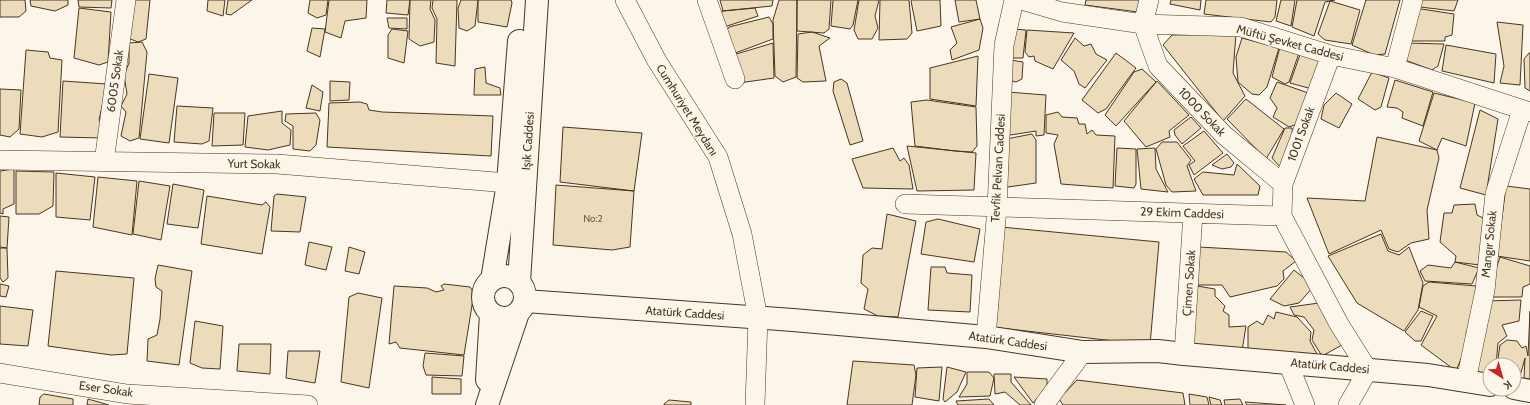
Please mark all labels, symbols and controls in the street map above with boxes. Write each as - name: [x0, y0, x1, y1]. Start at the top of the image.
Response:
- street label: Müftü Şevket Caddesi: [1235, 21, 1345, 64]
- street label: 6005 Sokak: [103, 48, 126, 113]
- street label: Cumhuriyet Meydanı: [653, 61, 722, 158]
- street label: 1000 Sokak: [1175, 84, 1230, 140]
- street label: 1001 Sokak: [1284, 104, 1318, 163]
- street label: Işık Caddesi: [518, 111, 537, 171]
- street label: Tevfik Pelvan Caddesi: [987, 113, 1008, 223]
- street label: Yurt Sokak: [226, 156, 281, 171]
- street label: 29 Ekim Caddesi: [1140, 204, 1224, 221]
- street label: Mangır Sokak: [1478, 209, 1500, 278]
- house number: No:2: [583, 212, 603, 225]
- street label: Çimen Sokak: [1179, 249, 1198, 317]
- street label: Atatürk Caddesi: [645, 302, 725, 323]
- street label: Atatürk Caddesi: [968, 328, 1048, 353]
- street label: Atatürk Caddesi: [1290, 355, 1370, 376]
- north arrow: [1482, 357, 1522, 397]
- street label: Eser Sokak: [78, 377, 135, 400]
- text: K: [1501, 377, 1515, 393]

